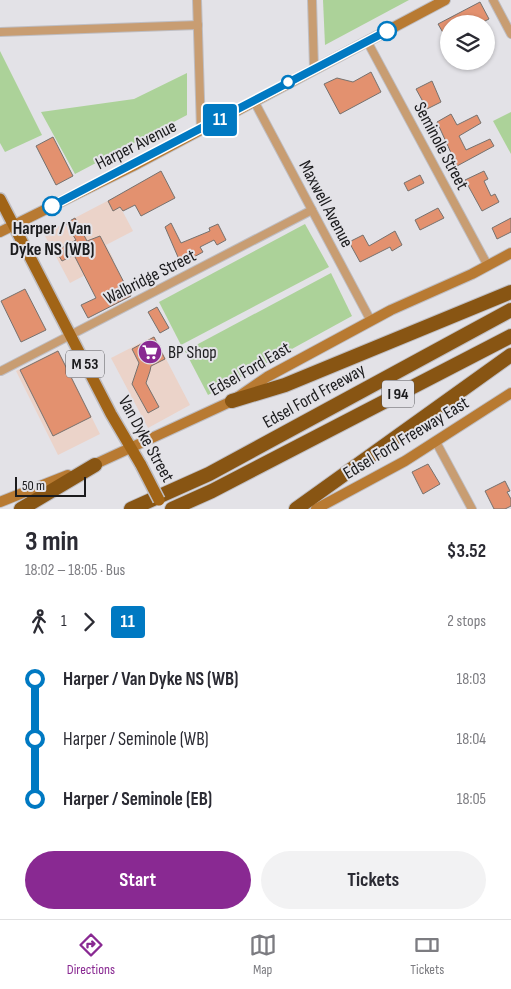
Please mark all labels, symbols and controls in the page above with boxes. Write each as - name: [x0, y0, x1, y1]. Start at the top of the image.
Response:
- map controls: [440, 15, 495, 70]
- button: layers: [440, 15, 495, 70]
- unlabelled marker: [377, 21, 397, 41]
- unlabelled marker: [281, 75, 295, 89]
- street label: Seminole Street: [409, 98, 473, 194]
- line badge: 11: [198, 104, 242, 136]
- text: 11: [213, 109, 227, 130]
- street label: Harper Avenue: [92, 116, 180, 174]
- street label: Maxwell Avenue: [294, 157, 358, 251]
- marker: Harper / Van Dyke NS (WB): [42, 196, 62, 216]
- place label: Harper / Van Dyke NS (WB): [10, 218, 94, 260]
- street label: Walbridge Street: [101, 245, 200, 309]
- street label: Edsel Ford East: [206, 337, 295, 401]
- supermarket icon: BP Shop: [137, 339, 163, 365]
- place label: BP Shop: [168, 342, 217, 363]
- road number: M 53: [66, 350, 104, 378]
- street label: Edsel Ford Freeway: [259, 359, 369, 433]
- road number: I 94: [382, 380, 414, 408]
- street label: Van Dyke Street: [114, 392, 179, 486]
- street label: Edsel Ford Freeway East: [339, 392, 473, 484]
- scale bar: [15, 474, 86, 497]
- text: 50 m: [22, 477, 45, 494]
- text: 3 min: [25, 525, 79, 558]
- text: $3.52: [447, 540, 486, 563]
- text: 18:02 – 18:05 · Bus: [25, 561, 125, 580]
- icon: walk: [25, 608, 53, 636]
- icon: forward: [75, 608, 103, 636]
- text: 11: [121, 611, 135, 632]
- text: 1: [61, 612, 67, 631]
- text: 2 stops: [447, 612, 486, 631]
- text: Harper / Van Dyke NS (WB): [63, 668, 238, 691]
- text: 18:03: [457, 670, 486, 689]
- text: Harper / Seminole (WB): [63, 728, 209, 751]
- text: 18:04: [457, 730, 486, 749]
- text: Harper / Seminole (EB): [63, 788, 212, 811]
- text: 18:05: [457, 790, 486, 809]
- button: Start: [25, 851, 251, 909]
- button: Tickets: [261, 851, 486, 909]
- tab: Directions: [67, 931, 115, 978]
- tab: Map: [249, 931, 277, 978]
- tab: Tickets: [410, 931, 444, 978]

